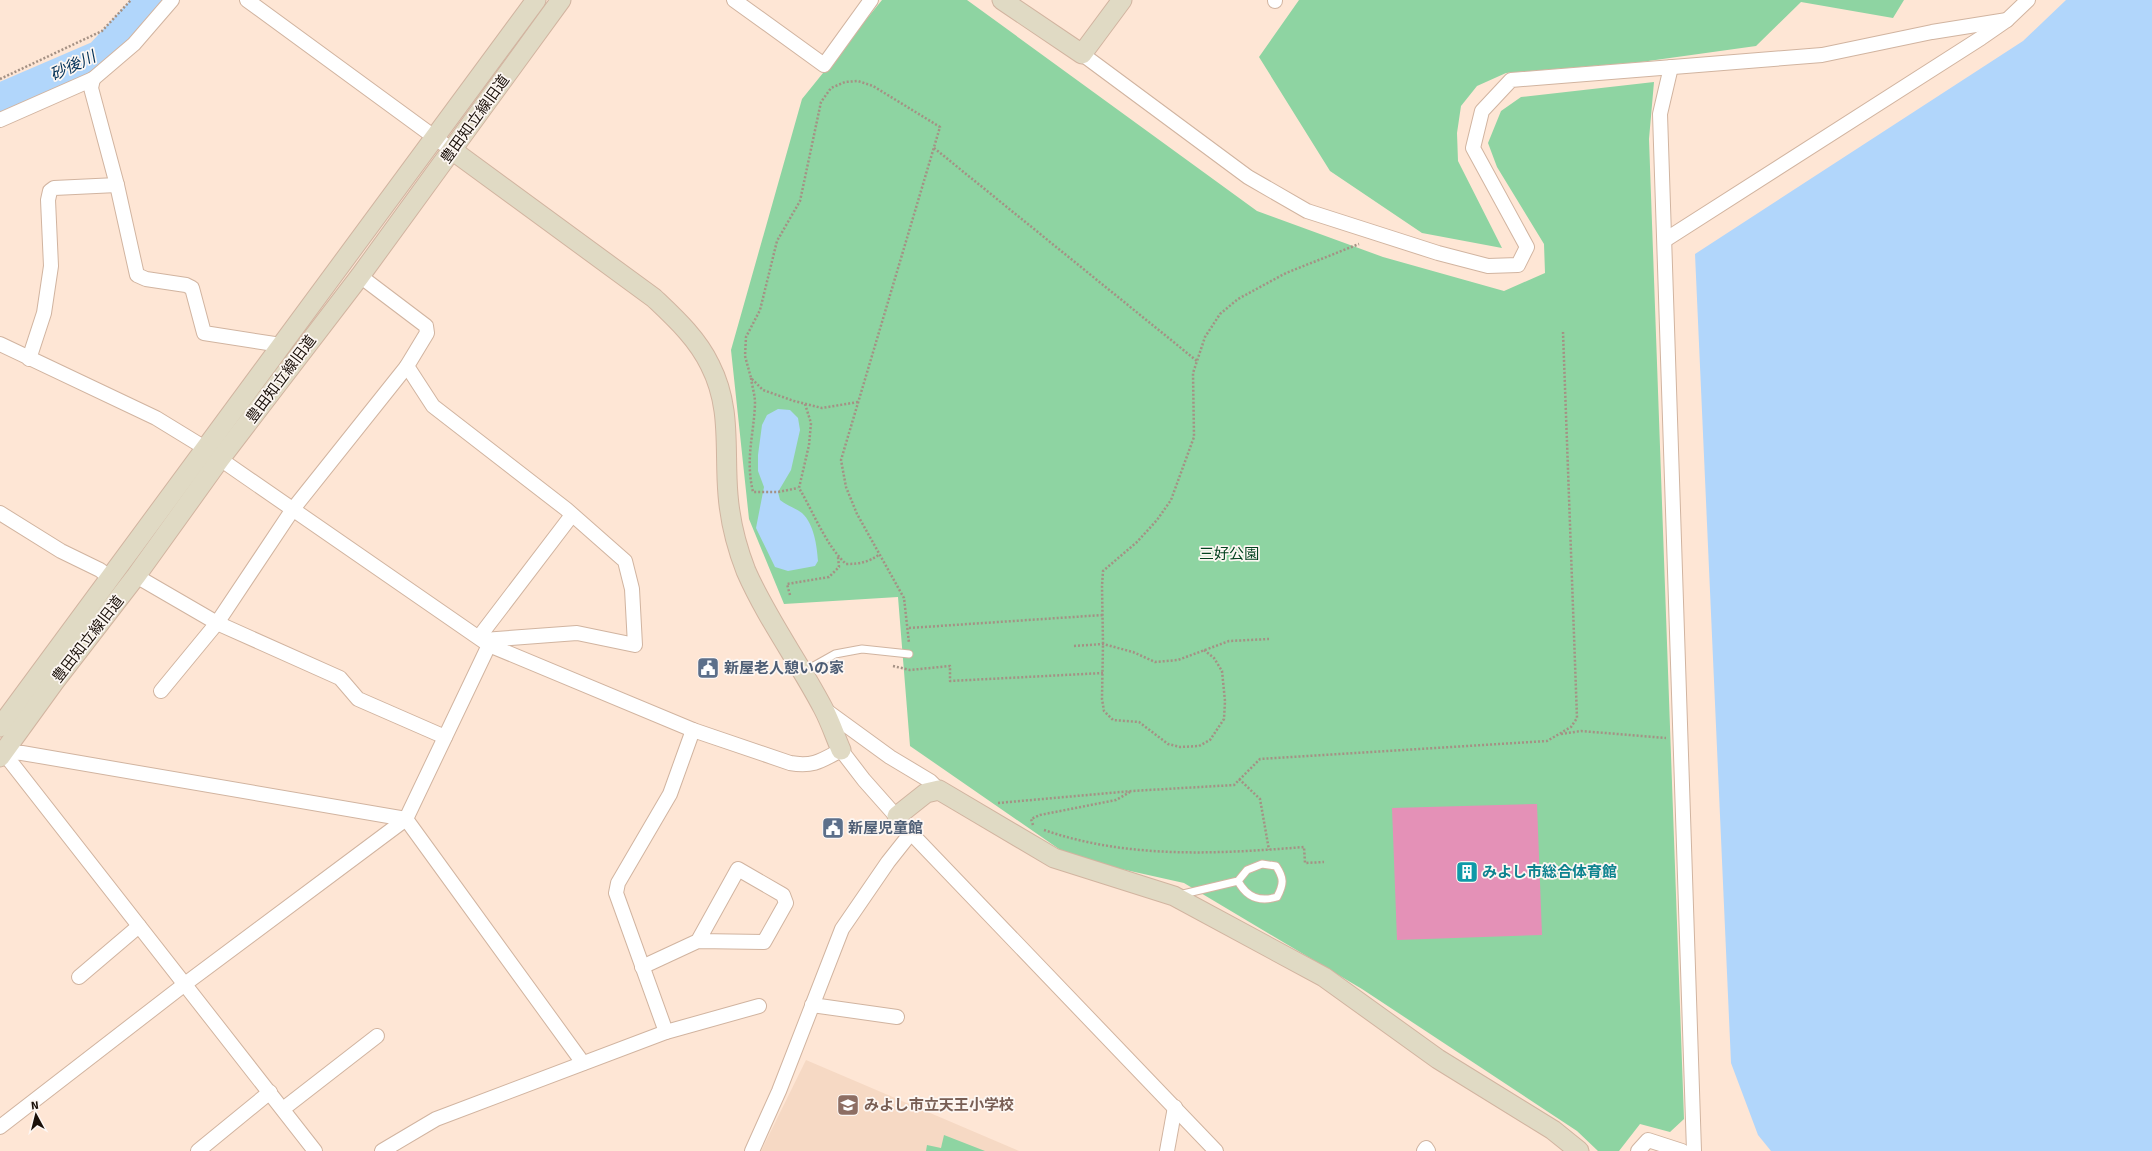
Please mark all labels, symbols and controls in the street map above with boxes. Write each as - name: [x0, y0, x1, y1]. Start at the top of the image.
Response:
- water label: 砂後川: [47, 46, 101, 85]
- street label: 豊田知立線旧道: [437, 71, 513, 167]
- street label: 豊田知立線旧道: [242, 332, 320, 426]
- park label: 三好公園: [1199, 545, 1259, 563]
- street label: 豊田知立線旧道: [49, 592, 127, 686]
- public building icon: 新屋老人憩いの家: [695, 655, 721, 681]
- place label: 新屋老人憩いの家: [724, 659, 844, 677]
- public building icon: 新屋児童館: [820, 815, 846, 841]
- place label: 新屋児童館: [848, 819, 923, 837]
- building icon: みよし市総合体育館: [1454, 859, 1480, 885]
- place label: みよし市総合体育館: [1482, 863, 1617, 881]
- school or university icon: みよし市立天王小学校: [835, 1092, 861, 1118]
- north arrow: [16, 1095, 56, 1135]
- place label: みよし市立天王小学校: [864, 1096, 1014, 1114]
- text: N: [30, 1099, 39, 1112]

